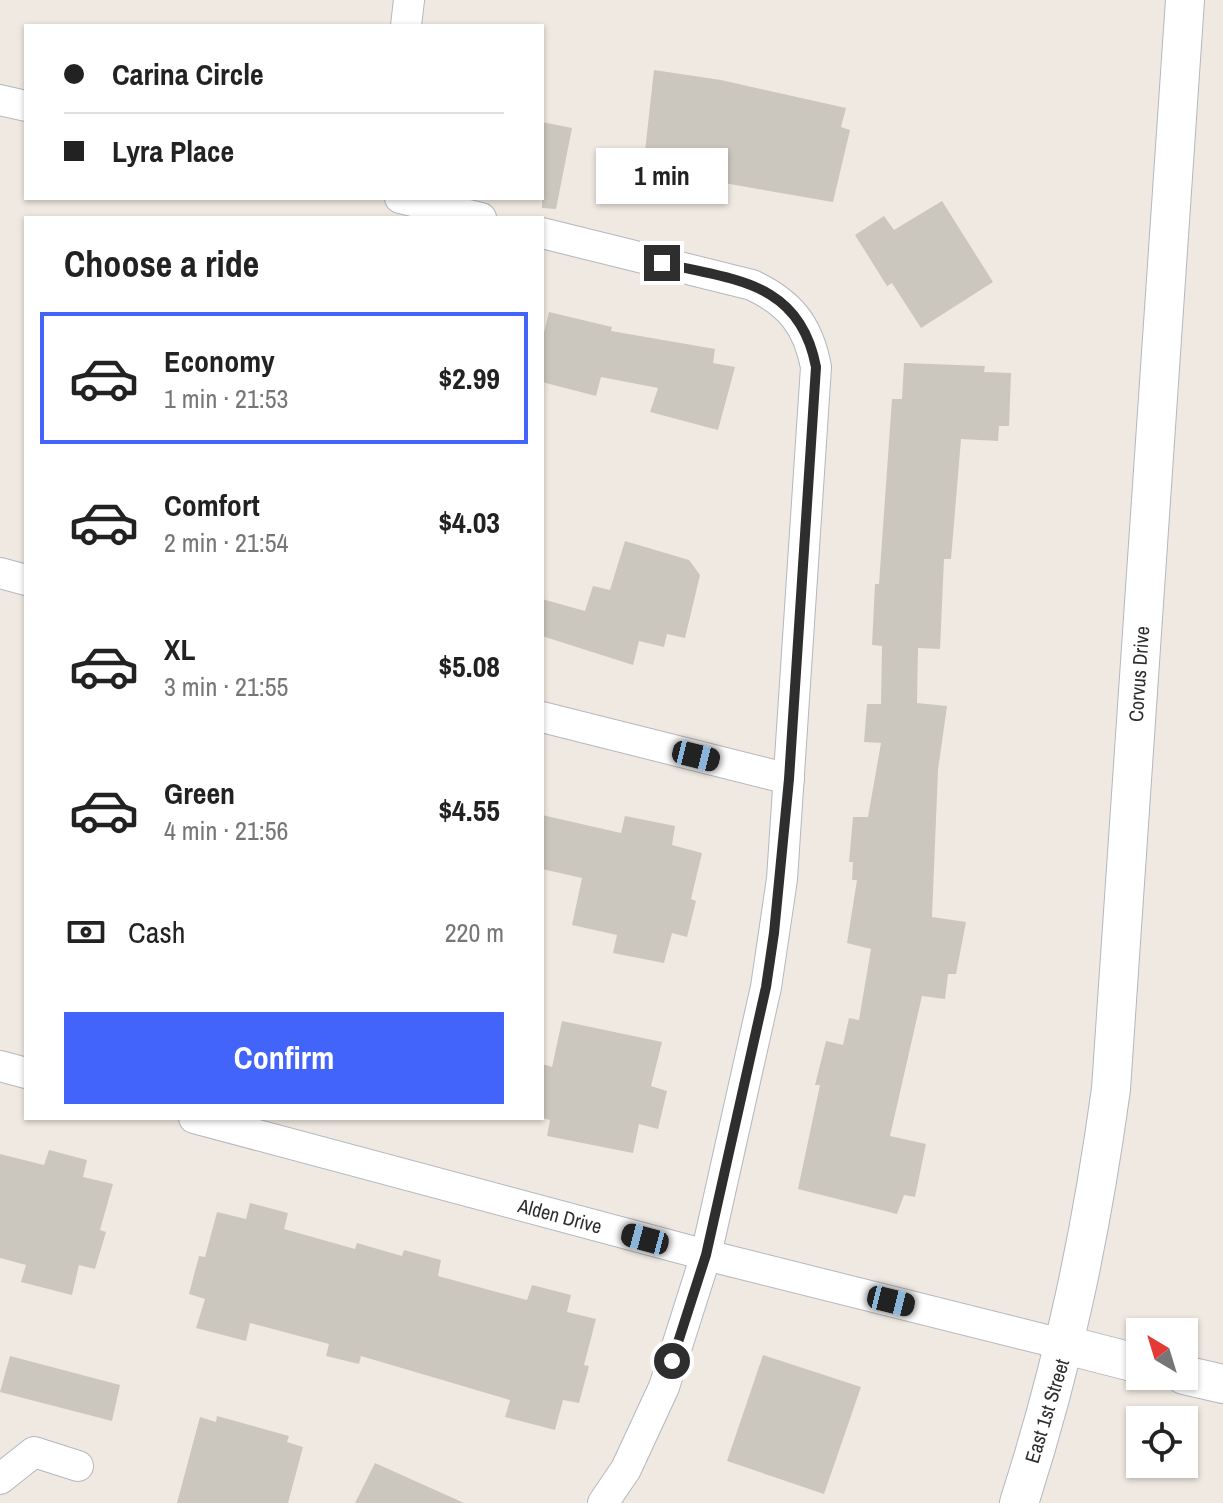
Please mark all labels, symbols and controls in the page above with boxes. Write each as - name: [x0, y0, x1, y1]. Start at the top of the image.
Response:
- text: Carina Circle: [112, 54, 264, 94]
- text: Lyra Place: [112, 131, 234, 171]
- callout: 1 min: [596, 147, 728, 203]
- text: 1 min: [634, 158, 690, 193]
- text: Choose a ride: [64, 240, 259, 288]
- route end: [644, 245, 680, 281]
- text: Economy: [164, 341, 275, 381]
- icon: car: [68, 342, 140, 414]
- text: $2.99: [438, 358, 500, 398]
- text: 1 min · 21:53: [164, 381, 288, 416]
- text: Comfort: [164, 485, 260, 525]
- icon: car: [68, 486, 140, 558]
- text: $4.03: [438, 502, 500, 542]
- text: 2 min · 21:54: [164, 525, 288, 560]
- street label: Corvus Drive: [1122, 625, 1155, 723]
- text: XL: [164, 629, 195, 669]
- icon: car: [68, 630, 140, 702]
- text: $5.08: [438, 646, 500, 686]
- text: 3 min · 21:55: [164, 669, 288, 704]
- car: [670, 739, 722, 773]
- text: Green: [164, 773, 235, 813]
- icon: car: [68, 774, 140, 846]
- text: $4.55: [438, 790, 500, 830]
- text: 4 min · 21:56: [164, 813, 288, 848]
- icon: cash: [64, 910, 108, 954]
- text: Cash: [128, 912, 185, 952]
- text: 220 m: [445, 915, 504, 950]
- button: Confirm: [64, 1012, 504, 1104]
- street label: Alden Drive: [514, 1191, 605, 1240]
- car: [619, 1221, 671, 1257]
- car: [865, 1284, 917, 1318]
- north arrow: [1126, 1318, 1198, 1390]
- map controls: [1126, 1318, 1198, 1478]
- route start: [654, 1343, 690, 1379]
- street label: East 1st Street: [1018, 1355, 1075, 1466]
- button: locate: [1126, 1406, 1198, 1478]

